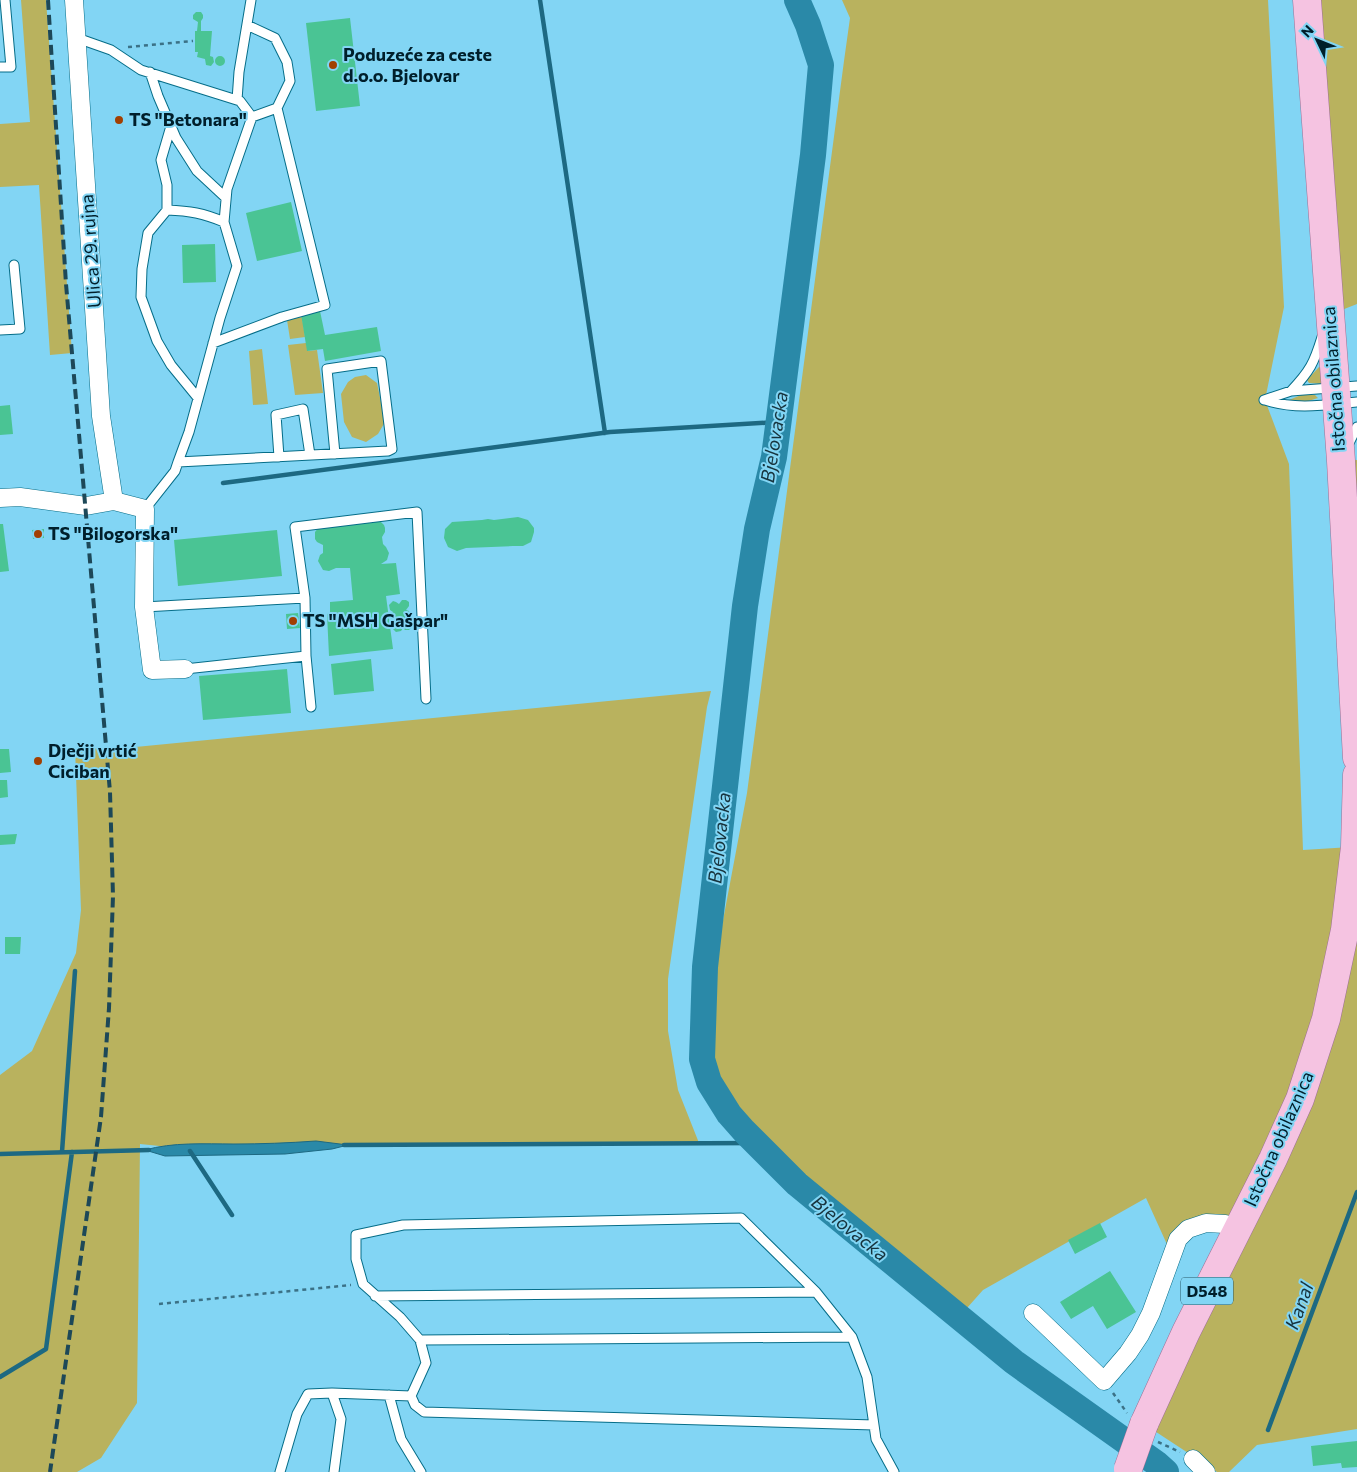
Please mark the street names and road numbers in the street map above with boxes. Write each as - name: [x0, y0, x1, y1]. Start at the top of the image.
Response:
- street label: Ulica 29. rujna: [75, 193, 105, 309]
- street label: Istočna obilaznica: [1317, 306, 1349, 452]
- street label: Istočna obilaznica: [1238, 1068, 1318, 1210]
- road number: D548: [1181, 1278, 1233, 1304]

